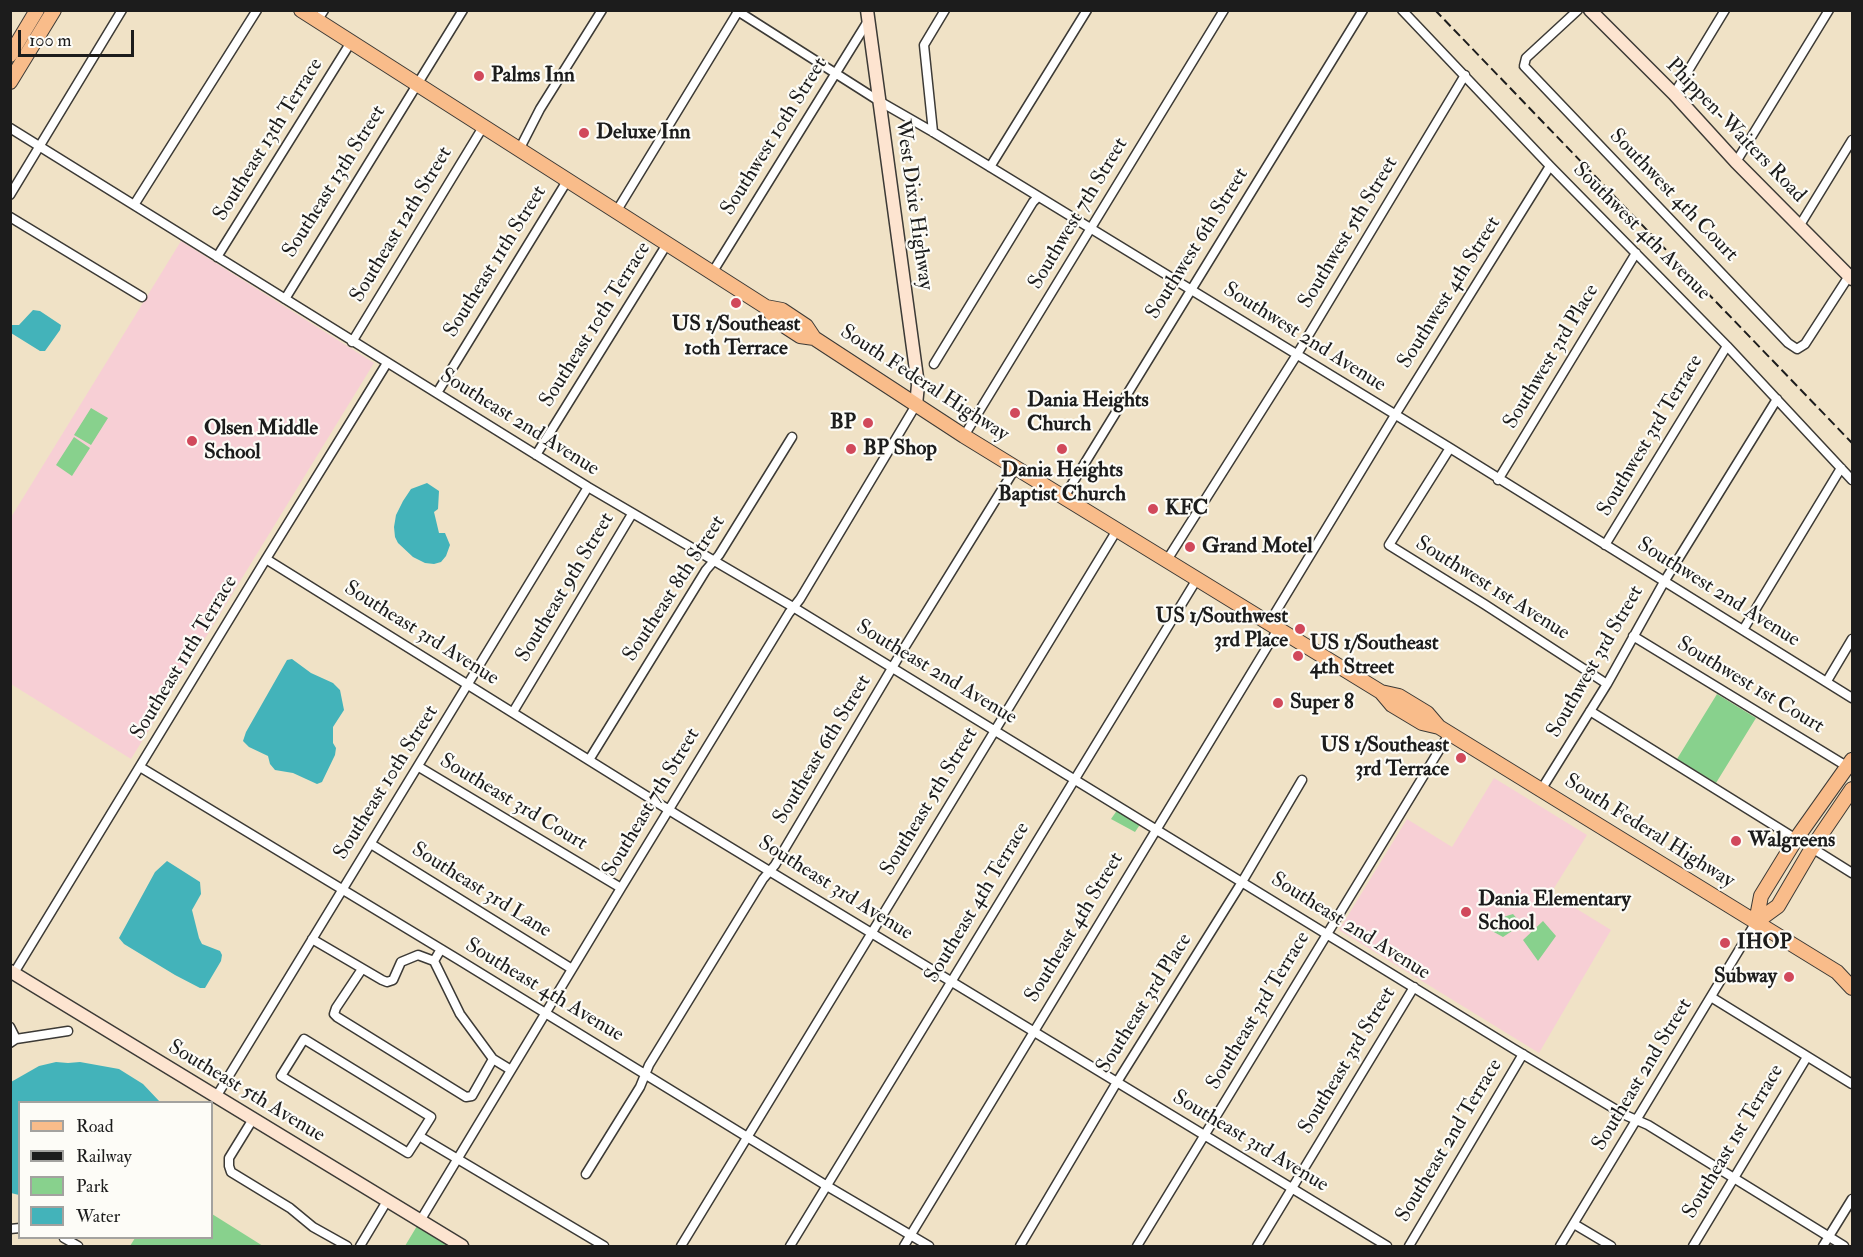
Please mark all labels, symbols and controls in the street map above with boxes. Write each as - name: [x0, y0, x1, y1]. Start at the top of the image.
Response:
- scale bar: [21, 18, 136, 56]
- text: 100 m: [29, 29, 72, 52]
- street label: Southeast 13th Terrace: [209, 54, 329, 226]
- street label: Southwest 10th Street: [716, 54, 834, 220]
- street label: Phippen-Waiters Road: [1660, 54, 1810, 208]
- place label: Palms Inn: [491, 63, 575, 89]
- marker: Palms Inn: [472, 69, 486, 83]
- street label: Southeast 13th Street: [278, 101, 392, 263]
- street label: West Dixie Highway: [889, 118, 937, 292]
- place label: Deluxe Inn: [596, 120, 691, 146]
- street label: Southwest 4th Court: [1603, 124, 1743, 268]
- marker: Deluxe Inn: [577, 126, 591, 140]
- street label: Southwest 7th Street: [1024, 134, 1134, 294]
- street label: Southeast 12th Street: [346, 143, 458, 307]
- street label: Southwest 5th Street: [1294, 153, 1404, 313]
- street label: Southwest 4th Avenue: [1567, 158, 1715, 306]
- street label: Southwest 6th Street: [1141, 164, 1255, 324]
- street label: Southeast 11th Street: [439, 182, 553, 342]
- street label: Southwest 4th Street: [1393, 212, 1507, 374]
- street label: Southeast 10th Terrace: [535, 238, 657, 412]
- street label: Southwest 2nd Avenue: [1218, 278, 1390, 398]
- street label: Southwest 3rd Place: [1499, 280, 1605, 434]
- marker: US 1/Southeast 10th Terrace: [729, 296, 743, 310]
- place label: US 1/Southeast 10th Terrace: [672, 312, 800, 362]
- street label: South Federal Highway: [835, 320, 1013, 448]
- street label: Southwest 3rd Terrace: [1593, 351, 1709, 521]
- street label: Southeast 2nd Avenue: [435, 364, 603, 482]
- place label: Dania Heights Church: [1027, 388, 1149, 438]
- marker: Dania Heights Church: [1008, 406, 1022, 420]
- place label: BP: [830, 410, 856, 436]
- place label: Olsen Middle School: [204, 416, 318, 466]
- marker: BP: [861, 416, 875, 430]
- marker: Olsen Middle School: [185, 434, 199, 448]
- place label: BP Shop: [863, 436, 937, 462]
- marker: BP Shop: [844, 442, 858, 456]
- marker: Dania Heights Baptist Church: [1055, 442, 1069, 456]
- place label: Dania Heights Baptist Church: [998, 458, 1126, 508]
- place label: KFC: [1165, 496, 1208, 522]
- marker: KFC: [1146, 502, 1160, 516]
- street label: Southeast 9th Street: [511, 509, 621, 667]
- street label: Southeast 8th Street: [618, 511, 732, 667]
- street label: Southwest 1st Avenue: [1410, 531, 1574, 647]
- street label: Southwest 2nd Avenue: [1632, 533, 1804, 653]
- place label: Grand Motel: [1202, 534, 1313, 560]
- marker: Grand Motel: [1183, 540, 1197, 554]
- street label: Southeast 11th Terrace: [126, 571, 244, 745]
- street label: Southeast 3rd Avenue: [339, 576, 503, 692]
- street label: Southwest 3rd Street: [1542, 582, 1650, 742]
- place label: US 1/Southwest 3rd Place: [1156, 604, 1288, 654]
- street label: Southeast 2nd Avenue: [851, 615, 1021, 731]
- marker: US 1/Southwest 3rd Place: [1293, 622, 1307, 636]
- place label: US 1/Southeast 4th Street: [1310, 631, 1438, 681]
- street label: Southwest 1st Court: [1672, 632, 1828, 740]
- marker: US 1/Southeast 4th Street: [1291, 649, 1305, 663]
- street label: Southeast 6th Street: [769, 671, 877, 829]
- place label: Super 8: [1290, 690, 1354, 716]
- marker: Super 8: [1271, 696, 1285, 710]
- street label: Southeast 10th Street: [329, 701, 445, 865]
- street label: Southeast 5th Street: [876, 723, 984, 881]
- street label: Southeast 7th Street: [598, 724, 706, 882]
- place label: US 1/Southeast 3rd Terrace: [1321, 733, 1449, 783]
- street label: Southeast 3rd Court: [435, 749, 591, 857]
- marker: US 1/Southeast 3rd Terrace: [1454, 751, 1468, 765]
- street label: South Federal Highway: [1559, 769, 1739, 895]
- street label: Southeast 4th Terrace: [920, 818, 1036, 988]
- place label: Walgreens: [1748, 828, 1835, 854]
- street label: Southeast 3rd Avenue: [753, 831, 917, 947]
- marker: Walgreens: [1729, 834, 1743, 848]
- street label: Southeast 3rd Lane: [406, 838, 556, 944]
- street label: Southeast 4th Street: [1020, 848, 1130, 1008]
- street label: Southeast 2nd Avenue: [1266, 868, 1434, 986]
- place label: Dania Elementary School: [1478, 887, 1631, 937]
- marker: Dania Elementary School: [1459, 905, 1473, 919]
- street label: Southeast 3rd Terrace: [1202, 927, 1316, 1095]
- street label: Southeast 3rd Place: [1092, 929, 1198, 1079]
- place label: IHOP: [1737, 930, 1792, 956]
- street label: Southeast 4th Avenue: [460, 934, 628, 1048]
- marker: IHOP: [1718, 936, 1732, 950]
- place label: Subway: [1714, 964, 1777, 990]
- marker: Subway: [1782, 970, 1796, 984]
- street label: Southeast 3rd Street: [1294, 983, 1402, 1139]
- street label: Southeast 2nd Street: [1588, 994, 1698, 1156]
- street label: Southeast 5th Avenue: [163, 1035, 329, 1149]
- street label: Southeast 2nd Terrace: [1391, 1055, 1509, 1227]
- street label: Southeast 1st Terrace: [1678, 1060, 1790, 1224]
- street label: Southeast 3rd Avenue: [1167, 1085, 1333, 1199]
- legend: [18, 1101, 213, 1239]
- text: Road: [76, 1115, 114, 1138]
- text: Railway: [76, 1145, 132, 1168]
- text: Park: [76, 1175, 109, 1198]
- text: Water: [76, 1205, 120, 1228]

